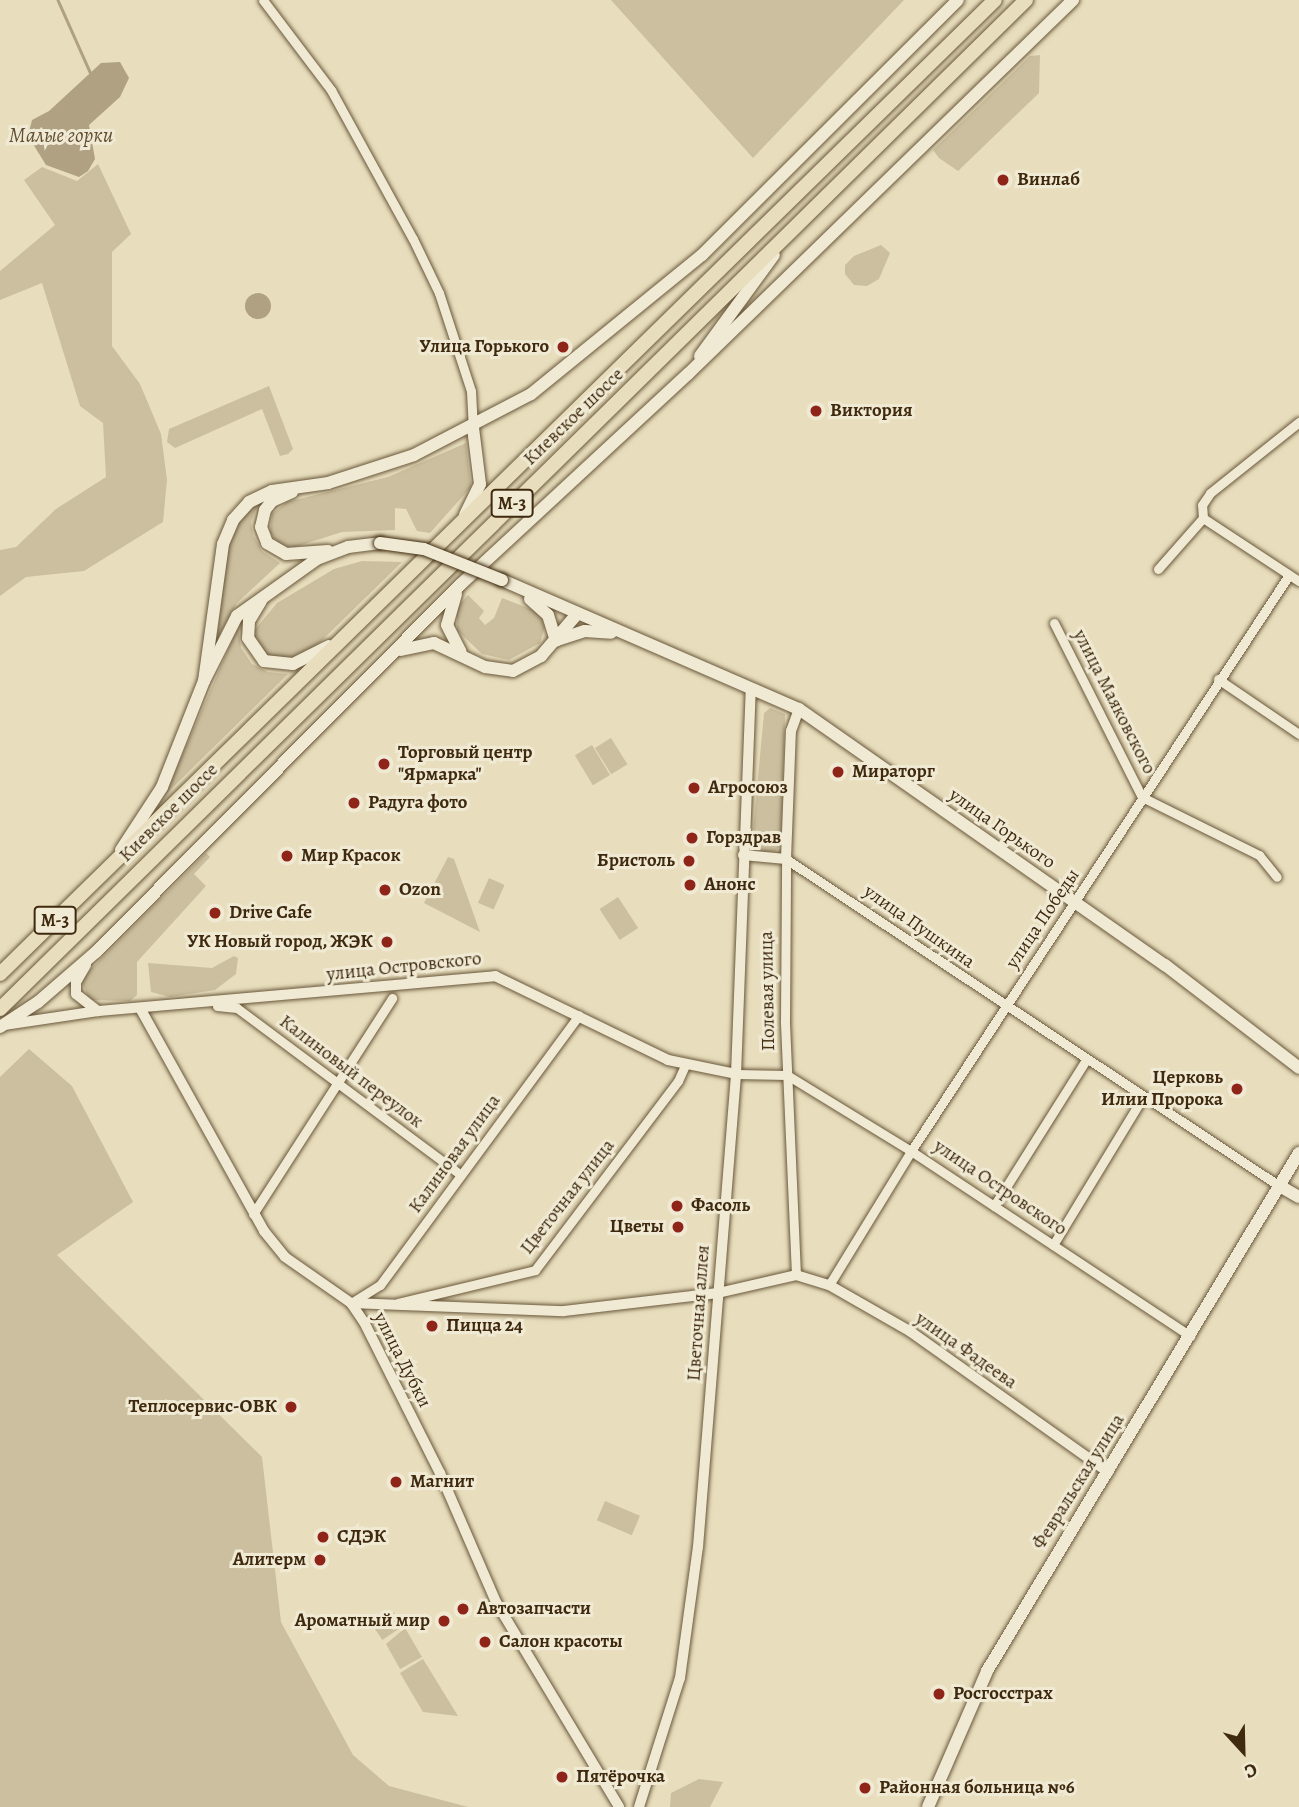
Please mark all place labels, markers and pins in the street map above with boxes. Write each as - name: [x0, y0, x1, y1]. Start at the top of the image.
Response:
- place label: Винлаб: [1017, 169, 1080, 191]
- marker: Винлаб: [995, 172, 1011, 188]
- place label: Улица Горького: [420, 336, 549, 358]
- marker: Улица Горького: [555, 339, 571, 355]
- place label: Виктория: [830, 400, 913, 422]
- marker: Виктория: [808, 403, 824, 419]
- place label: Торговый центр "Ярмарка": [398, 742, 533, 786]
- marker: Торговый центр "Ярмарка": [376, 756, 392, 772]
- place label: Мираторг: [852, 761, 935, 783]
- marker: Мираторг: [830, 764, 846, 780]
- place label: Агросоюз: [708, 777, 788, 799]
- marker: Агросоюз: [686, 780, 702, 796]
- place label: Радуга фото: [368, 792, 467, 814]
- marker: Радуга фото: [346, 795, 362, 811]
- place label: Горздрав: [706, 827, 781, 849]
- marker: Горздрав: [684, 830, 700, 846]
- place label: Мир Красок: [301, 845, 401, 867]
- marker: Мир Красок: [279, 848, 295, 864]
- place label: Бристоль: [597, 850, 675, 872]
- marker: Бристоль: [681, 853, 697, 869]
- place label: Анонс: [704, 874, 756, 896]
- marker: Анонс: [682, 877, 698, 893]
- place label: Ozon: [399, 879, 441, 901]
- marker: Ozon: [377, 882, 393, 898]
- place label: Drive Cafe: [229, 902, 312, 924]
- marker: Drive Cafe: [207, 905, 223, 921]
- place label: УК Новый город, ЖЭК: [186, 931, 373, 953]
- marker: УК Новый город, ЖЭК: [379, 934, 395, 950]
- place label: Церковь Илии Пророка: [1101, 1067, 1223, 1111]
- marker: Церковь Илии Пророка: [1229, 1081, 1245, 1097]
- place label: Фасоль: [691, 1195, 750, 1217]
- marker: Фасоль: [669, 1198, 685, 1214]
- place label: Цветы: [610, 1216, 664, 1238]
- marker: Цветы: [670, 1219, 686, 1235]
- place label: Пицца 24: [446, 1315, 523, 1337]
- marker: Пицца 24: [424, 1318, 440, 1334]
- place label: Теплосервис-ОВК: [129, 1396, 277, 1418]
- marker: Теплосервис-ОВК: [283, 1399, 299, 1415]
- place label: Магнит: [410, 1471, 474, 1493]
- marker: Магнит: [388, 1474, 404, 1490]
- place label: СДЭК: [337, 1526, 386, 1548]
- marker: СДЭК: [315, 1529, 331, 1545]
- place label: Алитерм: [233, 1549, 306, 1571]
- marker: Алитерм: [312, 1552, 328, 1568]
- place label: Автозапчасти: [477, 1598, 591, 1620]
- marker: Автозапчасти: [455, 1601, 471, 1617]
- place label: Ароматный мир: [295, 1610, 430, 1632]
- marker: Ароматный мир: [436, 1613, 452, 1629]
- place label: Салон красоты: [499, 1631, 623, 1653]
- marker: Салон красоты: [477, 1634, 493, 1650]
- place label: Росгосстрах: [953, 1683, 1053, 1705]
- marker: Росгосстрах: [931, 1686, 947, 1702]
- place label: Пятёрочка: [576, 1766, 665, 1788]
- marker: Пятёрочка: [554, 1769, 570, 1785]
- place label: Районная больница №6: [879, 1777, 1075, 1799]
- marker: Районная больница №6: [857, 1780, 873, 1796]

